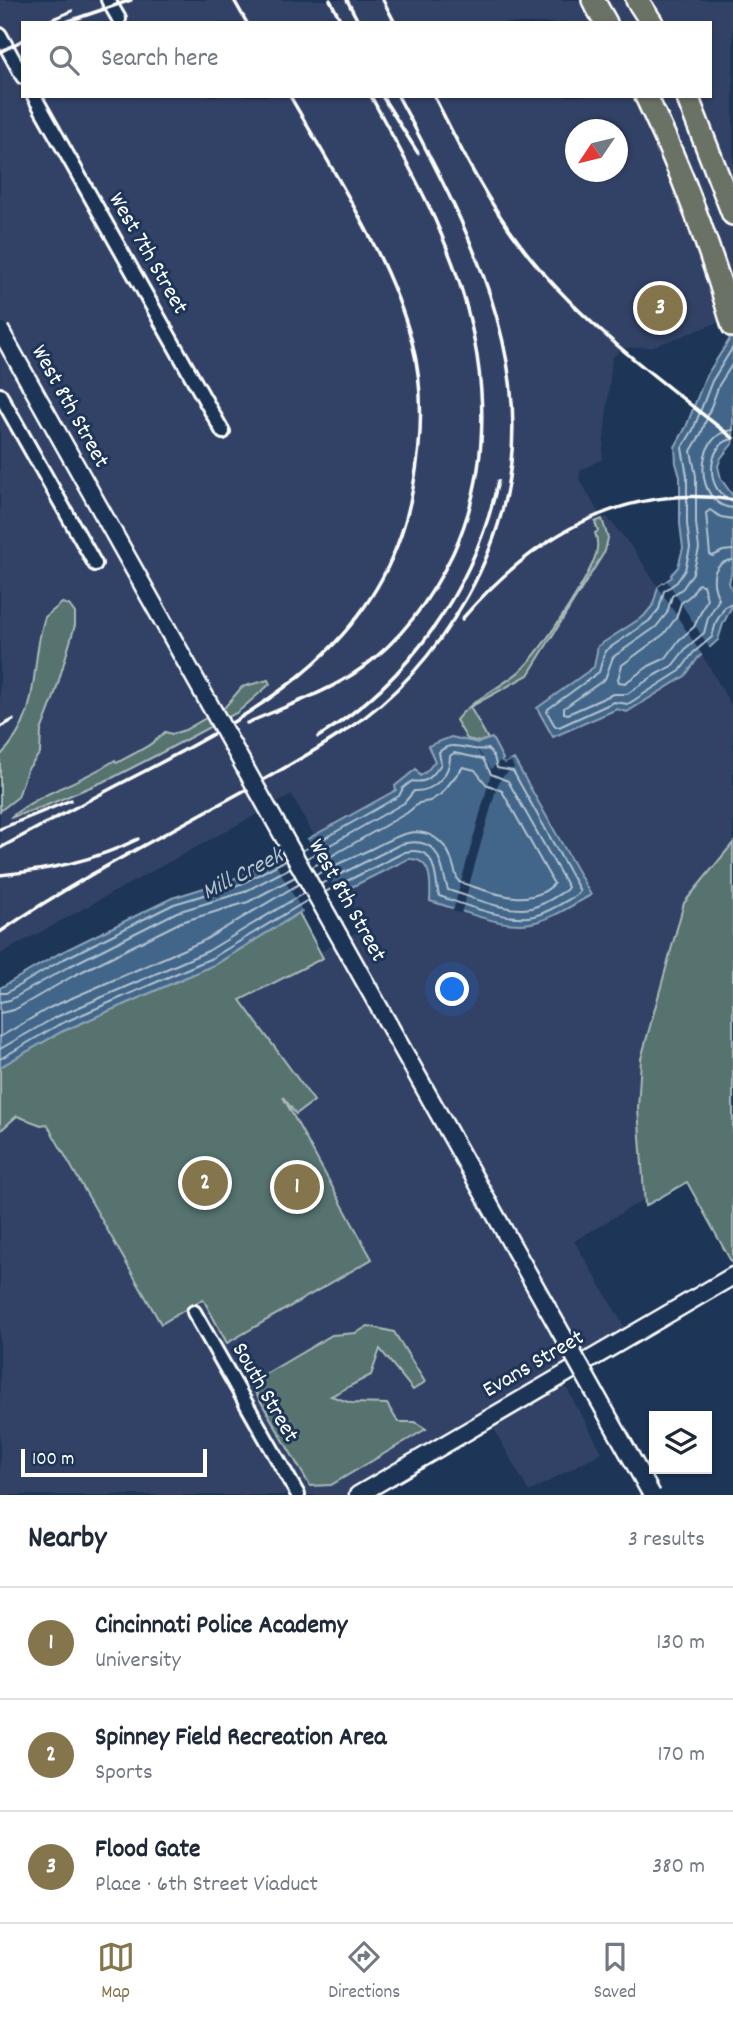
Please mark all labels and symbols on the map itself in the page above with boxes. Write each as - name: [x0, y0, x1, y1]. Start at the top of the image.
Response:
- north arrow: [565, 119, 628, 182]
- street label: West 7th Street: [99, 187, 195, 321]
- pin: 3: [637, 282, 683, 334]
- street label: West 8th Street: [22, 339, 116, 475]
- street label: West 8th Street: [299, 833, 393, 969]
- water label: Mill Creek: [196, 839, 291, 910]
- your location: [435, 972, 469, 1006]
- pin: 2: [182, 1157, 228, 1209]
- pin: 1: [274, 1161, 320, 1213]
- street label: Evans Street: [477, 1323, 591, 1407]
- street label: South Street: [222, 1337, 306, 1449]
- scale bar: [21, 1446, 206, 1478]

